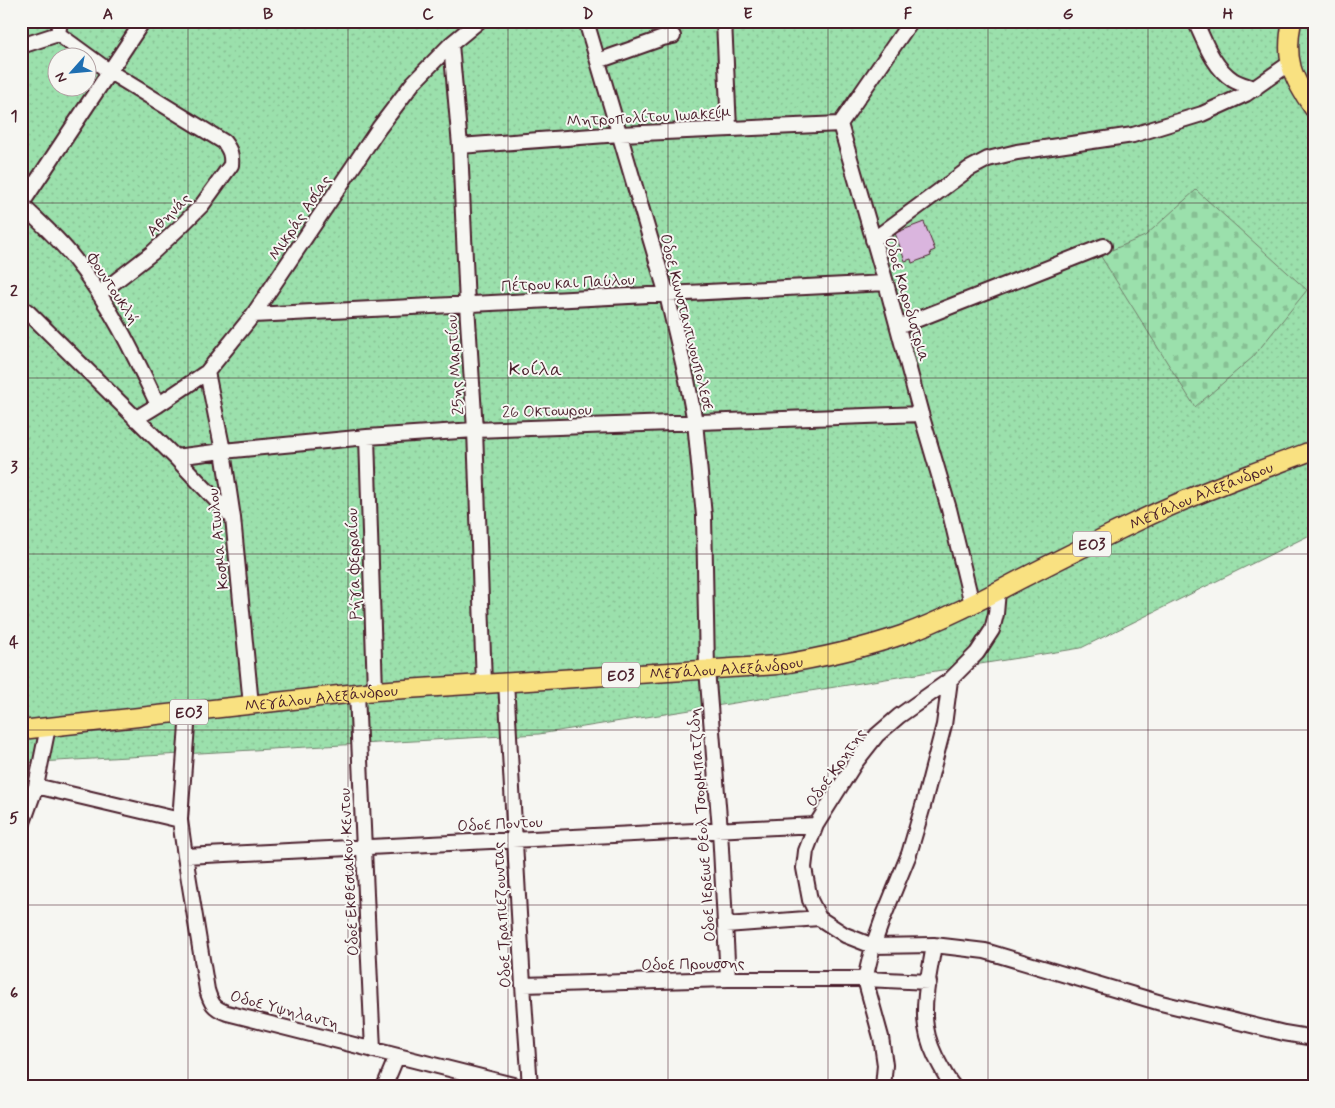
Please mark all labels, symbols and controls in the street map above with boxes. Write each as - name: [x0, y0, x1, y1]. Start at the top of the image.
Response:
- text: A: [103, 4, 113, 25]
- text: B: [263, 4, 273, 25]
- text: C: [422, 4, 434, 25]
- text: D: [582, 4, 594, 25]
- text: E: [743, 4, 753, 25]
- text: F: [904, 4, 913, 25]
- text: G: [1063, 4, 1074, 25]
- text: H: [1223, 4, 1234, 25]
- north arrow: [48, 48, 98, 98]
- text: N: [51, 69, 71, 86]
- street label: Μητροπολίτου Ιωακείμ: [566, 103, 732, 132]
- text: 1: [10, 106, 18, 127]
- street label: Μικράς Ασίας: [264, 171, 337, 265]
- street label: Αθηνάς: [142, 189, 196, 241]
- street label: Oδοε Κωνσταντινουπολεσε: [654, 232, 719, 413]
- street label: Oδοε Καροδιστρια: [879, 235, 934, 364]
- street label: Φουντουκλή: [81, 248, 144, 329]
- street label: Πέτρου και Παύλου: [501, 269, 635, 297]
- text: 2: [10, 281, 18, 302]
- street label: 25ης Μαρτίου: [442, 314, 469, 416]
- district label: Κοίλα: [509, 357, 563, 382]
- street label: 26 Οκτοωρου: [502, 399, 592, 424]
- text: 3: [10, 457, 18, 478]
- street label: Μεγάλου Αλεξάνδρου: [1126, 457, 1276, 536]
- street label: Κοσμα Ατωλου: [203, 487, 234, 591]
- street label: Ρήγα Φερραίου: [342, 508, 367, 620]
- road number: ΕΟ3: [1073, 532, 1111, 556]
- text: 4: [9, 632, 19, 653]
- street label: Μεγάλου Αλεξάνδρου: [649, 652, 805, 685]
- road number: ΕΟ3: [602, 662, 640, 688]
- street label: Μεγάλου Αλεξάνδρου: [244, 681, 399, 717]
- road number: ΕΟ3: [170, 700, 208, 724]
- street label: Oδοε Ιερεωε Θεολ Τσορμπατζιδη: [684, 707, 721, 943]
- street label: Oδοε Κρητης: [801, 724, 871, 812]
- street label: Oδοε Εκθεσιακου Κεντου: [335, 787, 364, 956]
- text: 5: [9, 808, 19, 829]
- street label: Oδοε Ποντου: [457, 812, 543, 837]
- street label: Oδοε Τραπιεζουντας: [488, 841, 517, 989]
- street label: Oδοε Προυσσης: [641, 953, 745, 976]
- text: 6: [10, 983, 18, 1004]
- street label: Oδοε Υψηλαντη: [228, 986, 342, 1035]

